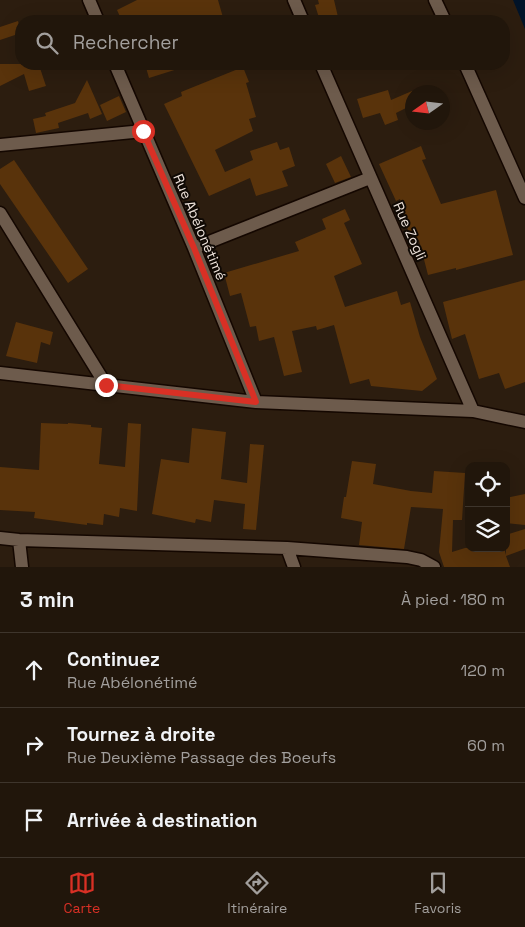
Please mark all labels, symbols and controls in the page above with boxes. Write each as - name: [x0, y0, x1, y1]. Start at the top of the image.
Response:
- search box: [15, 15, 510, 70]
- icon: search: [33, 29, 61, 57]
- text: Rechercher: [73, 30, 179, 55]
- north arrow: [405, 85, 450, 130]
- route start: [132, 120, 155, 143]
- street label: Rue Abélonétimé: [169, 171, 231, 283]
- street label: Rue Zogli: [389, 199, 431, 263]
- route end: [95, 374, 118, 397]
- map controls: [465, 462, 510, 552]
- button: locate: [465, 462, 510, 507]
- button: layers: [465, 507, 510, 552]
- text: 3 min: [20, 586, 75, 613]
- text: À pied · 180 m: [401, 589, 505, 610]
- text: Continuez: [67, 647, 160, 672]
- icon: ahead: [20, 656, 48, 684]
- text: 120 m: [461, 660, 505, 681]
- text: Rue Abélonétimé: [67, 672, 197, 693]
- text: Tournez à droite: [67, 722, 216, 747]
- icon: right: [20, 731, 48, 759]
- text: 60 m: [467, 735, 505, 756]
- text: Rue Deuxième Passage des Boeufs: [67, 747, 336, 768]
- icon: arrive: [20, 806, 48, 834]
- text: Arrivée à destination: [67, 808, 257, 833]
- tab: Carte: [64, 869, 100, 917]
- tab: Itinéraire: [227, 869, 287, 917]
- tab: Favoris: [414, 869, 461, 917]

